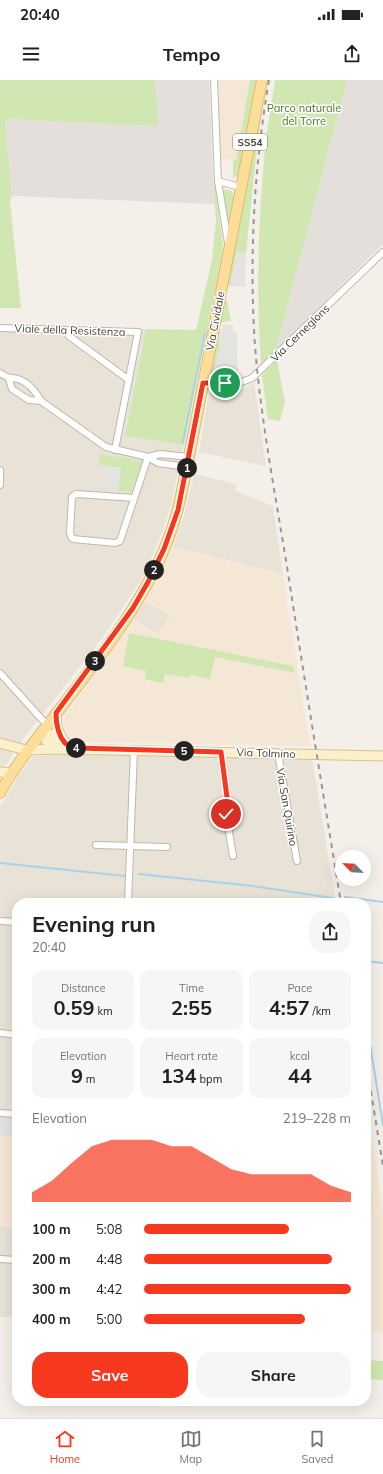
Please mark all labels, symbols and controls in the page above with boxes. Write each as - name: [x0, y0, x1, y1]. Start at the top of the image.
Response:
- text: 20:40: [20, 5, 60, 24]
- icon: menu: [20, 43, 42, 65]
- text: Tempo: [163, 43, 220, 66]
- icon: share: [341, 43, 363, 65]
- park label: Parco naturale del Torre: [267, 101, 341, 128]
- road number: SS54: [233, 134, 267, 150]
- street label: Via Cividale: [202, 290, 228, 352]
- street label: Via Cerneglons: [268, 301, 332, 365]
- street label: Viale della Resistenza: [14, 321, 126, 339]
- pin: [208, 366, 242, 400]
- icon: arrive: [214, 372, 236, 394]
- pin: 1: [177, 458, 197, 478]
- text: 1: [184, 461, 190, 475]
- pin: 2: [144, 560, 164, 580]
- text: 2: [151, 563, 157, 577]
- pin: 3: [85, 651, 105, 671]
- text: 3: [92, 654, 98, 668]
- pin: 4: [66, 738, 86, 758]
- text: 4: [73, 741, 79, 755]
- pin: 5: [174, 741, 194, 761]
- text: 5: [181, 744, 187, 758]
- street label: Via Tolmino: [236, 745, 296, 761]
- street label: Via San Quirino: [273, 767, 301, 847]
- pin: [209, 797, 243, 831]
- icon: check: [215, 803, 237, 825]
- north arrow: [335, 850, 371, 886]
- map controls: [335, 850, 371, 886]
- text: Evening run: [32, 910, 156, 938]
- button: share: [309, 911, 351, 953]
- text: 20:40: [32, 939, 66, 955]
- text: Distance: [61, 981, 105, 995]
- text: Time: [179, 981, 204, 995]
- text: Pace: [287, 981, 312, 995]
- text: 0.59: [54, 995, 95, 1020]
- text: 2:55: [171, 995, 212, 1020]
- text: 4:57: [269, 995, 310, 1020]
- text: km: [95, 1004, 113, 1018]
- text: /km: [310, 1004, 331, 1018]
- text: Elevation: [60, 1049, 106, 1063]
- text: Heart rate: [165, 1049, 218, 1063]
- text: kcal: [290, 1049, 310, 1063]
- text: 9: [71, 1063, 83, 1088]
- text: 134: [161, 1063, 197, 1088]
- text: 44: [288, 1063, 312, 1088]
- text: m: [83, 1072, 95, 1086]
- text: bpm: [197, 1072, 222, 1086]
- text: Elevation: [32, 1110, 87, 1126]
- text: 219–228 m: [283, 1110, 351, 1126]
- text: 100 m: [32, 1221, 71, 1237]
- text: 5:08: [96, 1221, 122, 1237]
- text: 200 m: [32, 1251, 71, 1267]
- text: 4:48: [96, 1251, 122, 1267]
- text: 300 m: [32, 1281, 71, 1297]
- text: 4:42: [96, 1281, 122, 1297]
- text: 400 m: [32, 1311, 71, 1327]
- text: 5:00: [96, 1311, 122, 1327]
- button: Save: [32, 1352, 188, 1398]
- button: Share: [196, 1352, 351, 1398]
- tab: Home: [50, 1428, 80, 1466]
- tab: Map: [179, 1428, 202, 1466]
- tab: Saved: [302, 1428, 333, 1466]

